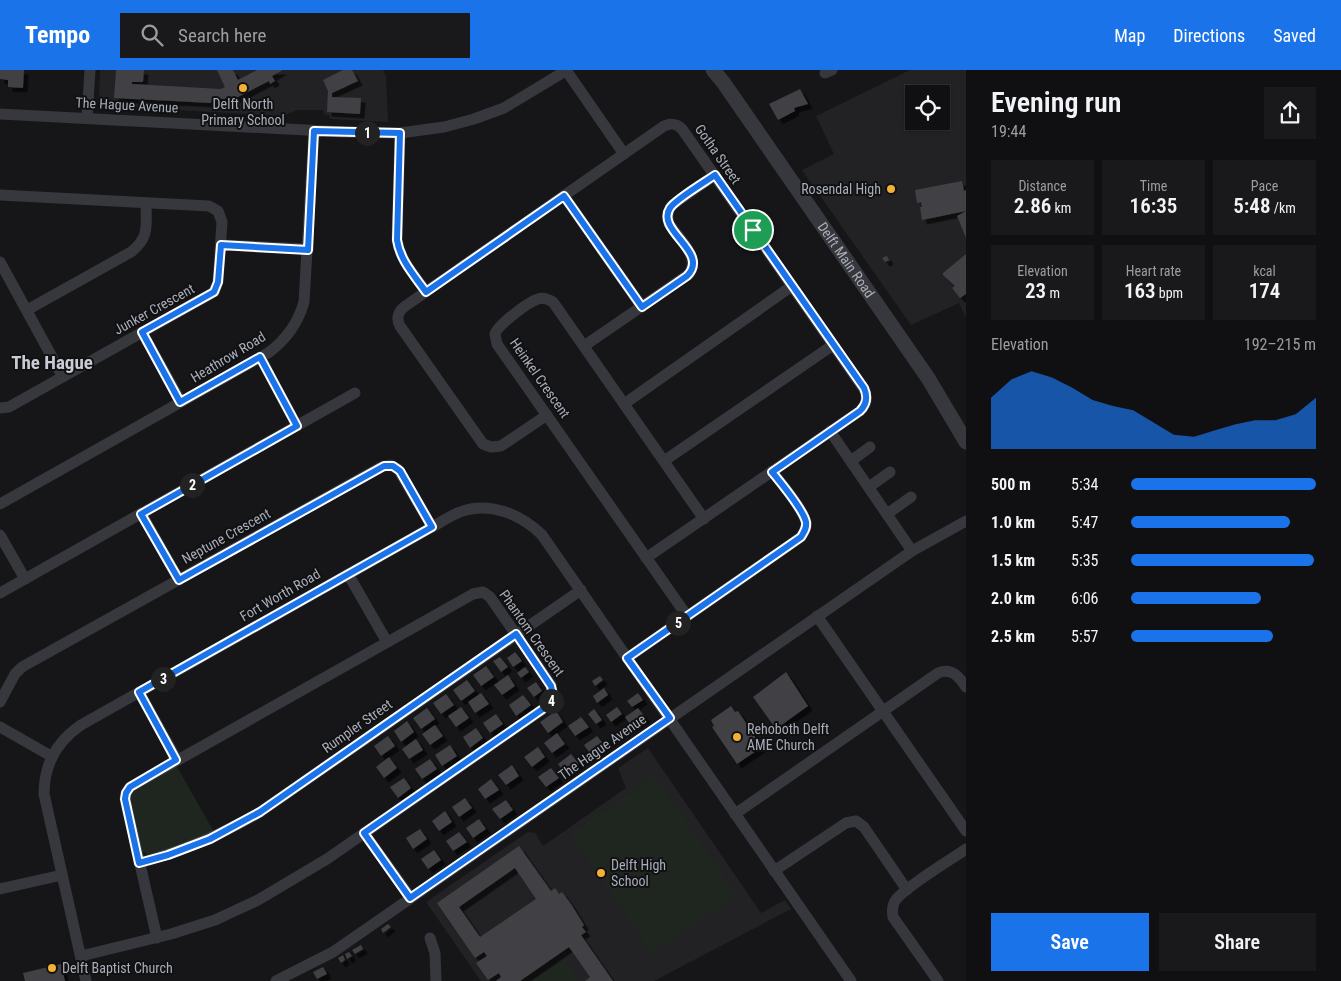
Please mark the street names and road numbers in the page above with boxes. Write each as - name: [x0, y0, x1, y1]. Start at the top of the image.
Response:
- street label: The Hague Avenue: [75, 94, 179, 116]
- street label: Gotha Street: [692, 121, 744, 187]
- street label: Delft Main Road: [814, 219, 878, 301]
- street label: Junker Crescent: [111, 280, 197, 338]
- street label: Heathrow Road: [188, 328, 268, 386]
- street label: Heinkel Crescent: [507, 335, 573, 421]
- street label: Neptune Crescent: [179, 505, 273, 567]
- street label: Fort Worth Road: [237, 566, 323, 624]
- street label: Phantom Crescent: [496, 587, 568, 679]
- street label: Rumpler Street: [319, 696, 395, 756]
- street label: The Hague Avenue: [555, 711, 649, 783]

